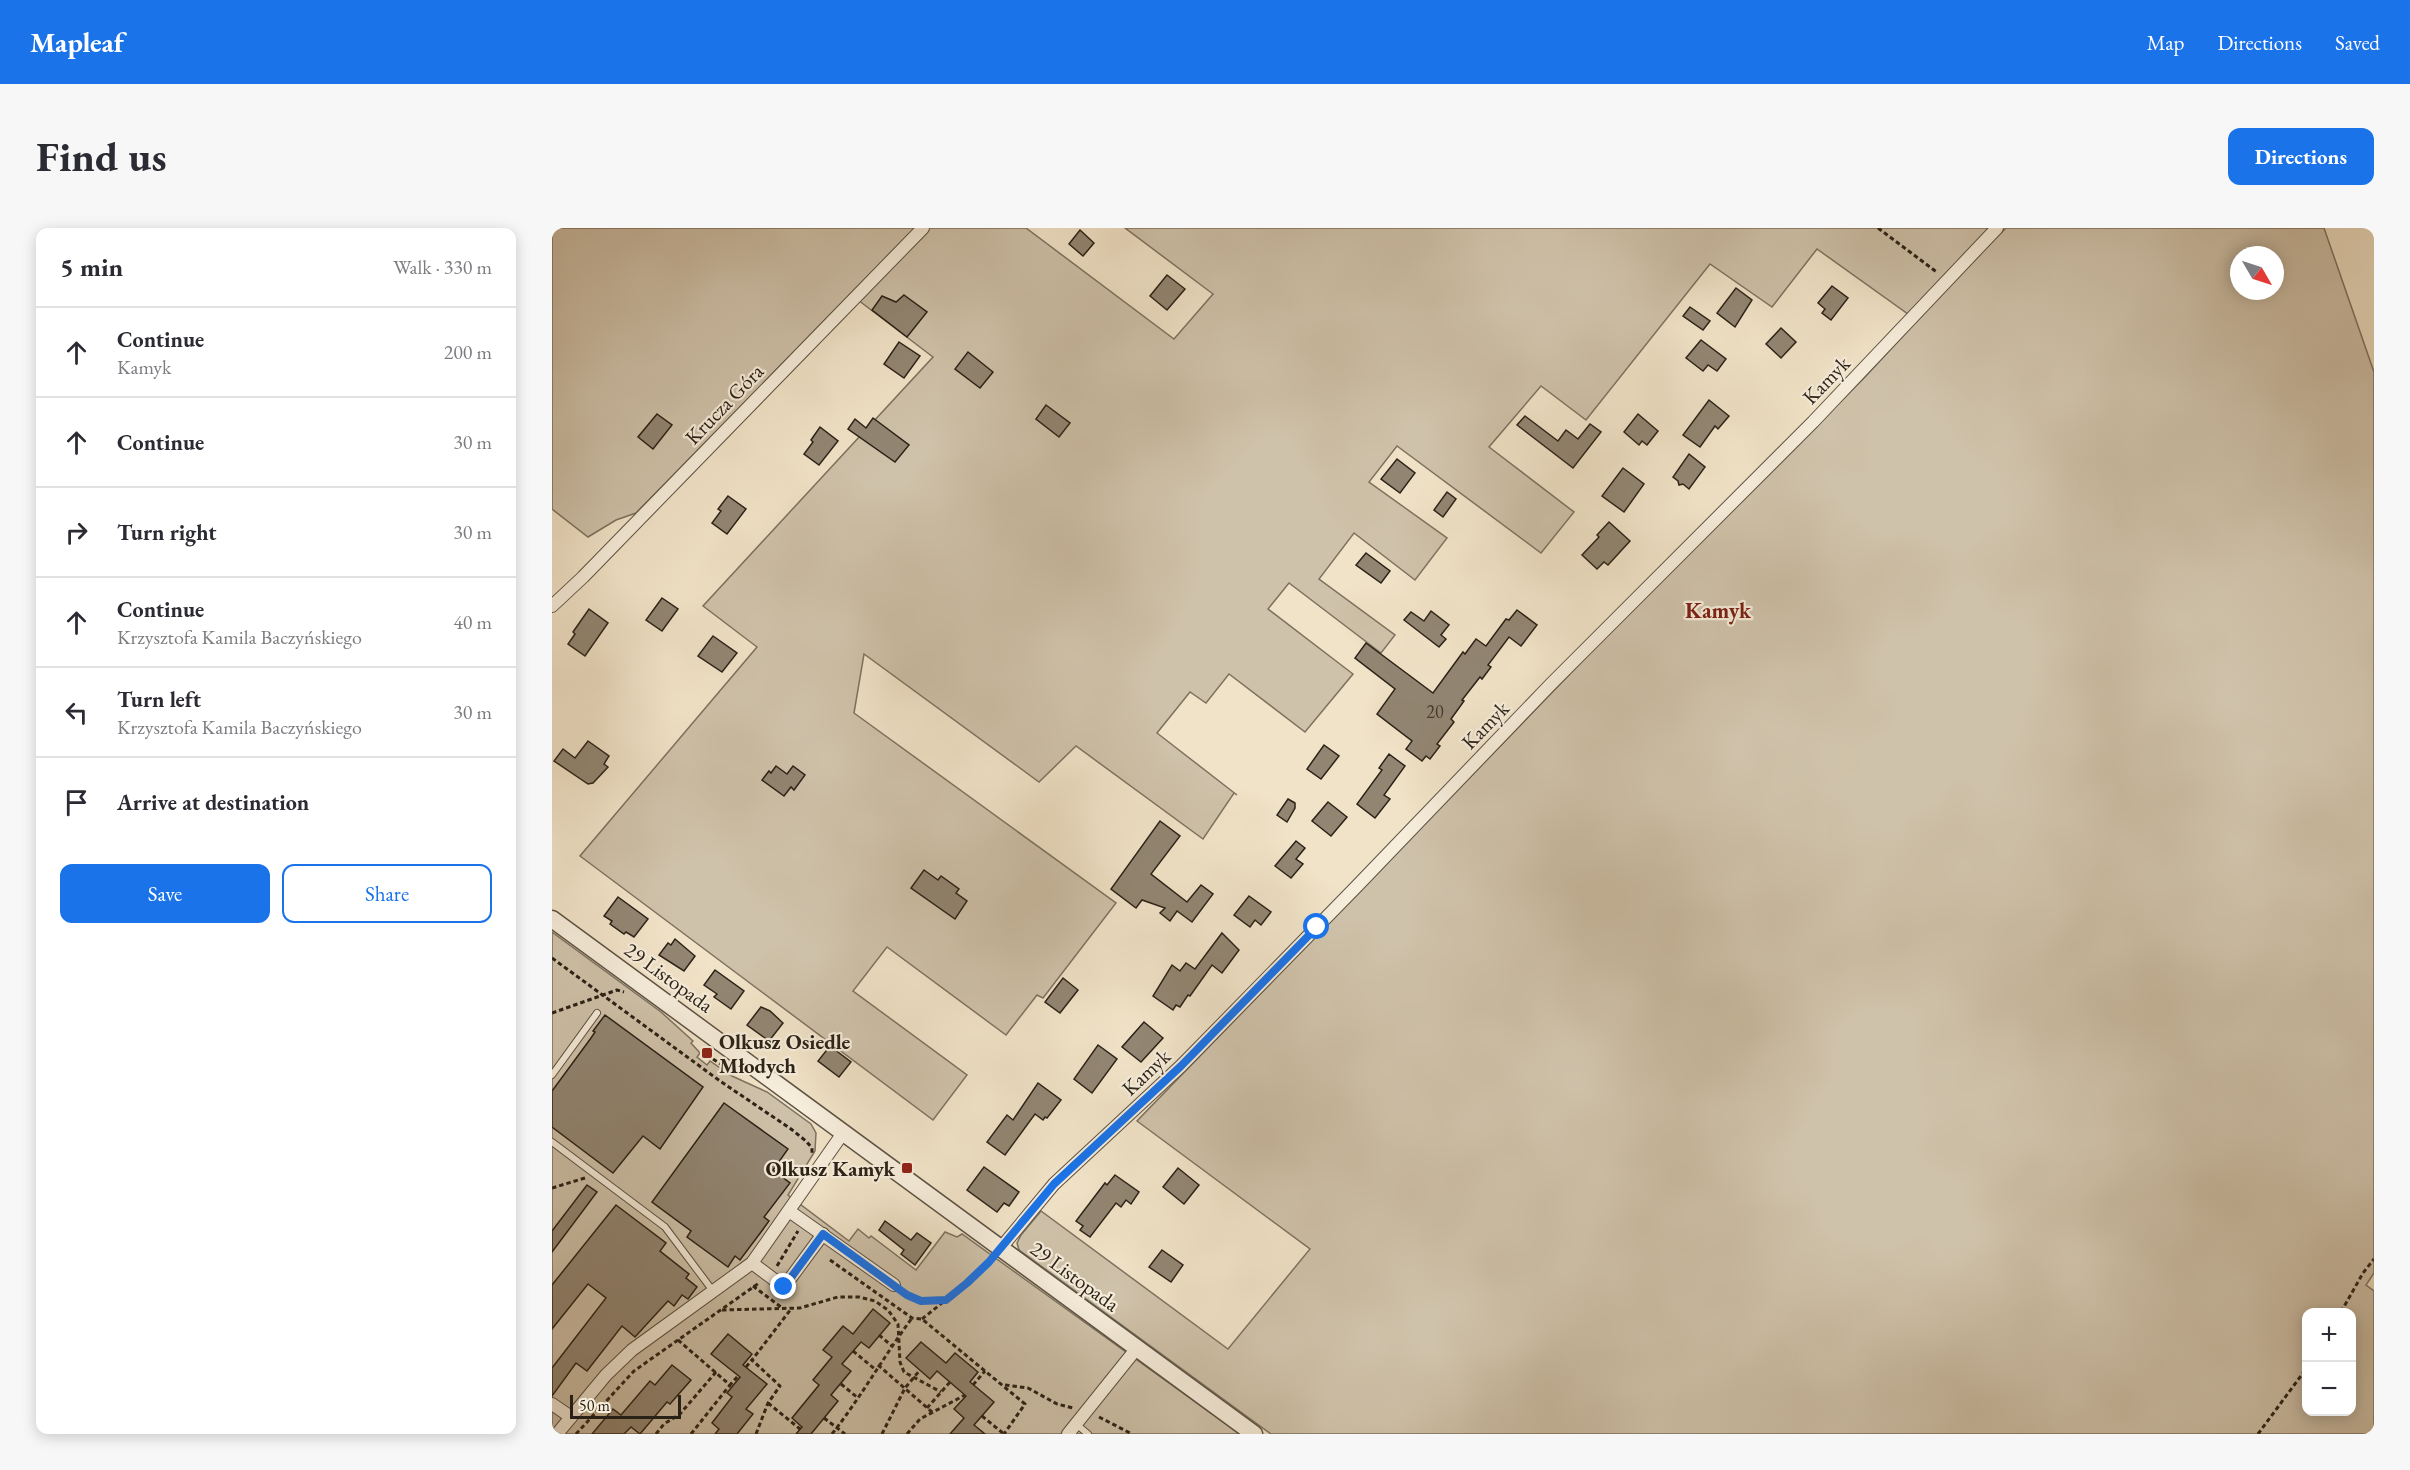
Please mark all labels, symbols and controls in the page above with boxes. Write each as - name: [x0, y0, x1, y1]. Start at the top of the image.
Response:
- text: Mapleaf: [30, 24, 124, 60]
- text: Map: [2147, 29, 2184, 56]
- text: Directions: [2217, 29, 2302, 56]
- text: Saved: [2335, 29, 2380, 56]
- button: Directions: [2228, 128, 2374, 185]
- text: Find us: [36, 129, 167, 184]
- north arrow: [2230, 246, 2284, 300]
- text: 5 min: [60, 250, 123, 284]
- text: Walk · 330 m: [393, 254, 492, 280]
- text: Continue: [117, 325, 204, 354]
- icon: ahead: [60, 336, 93, 369]
- text: 200 m: [444, 339, 492, 365]
- street label: Kamyk: [1796, 349, 1856, 410]
- text: Kamyk: [117, 354, 172, 380]
- street label: Krucza Góra: [679, 357, 770, 450]
- icon: ahead: [60, 426, 93, 459]
- text: Continue: [117, 428, 204, 457]
- text: 30 m: [453, 429, 492, 455]
- icon: right: [60, 516, 93, 549]
- text: Turn right: [117, 518, 216, 547]
- text: 30 m: [453, 519, 492, 545]
- text: Continue: [117, 595, 204, 624]
- district label: Kamyk: [1685, 596, 1752, 625]
- icon: ahead: [60, 606, 93, 639]
- text: 40 m: [453, 609, 492, 635]
- text: Krzysztofa Kamila Baczyńskiego: [117, 624, 362, 650]
- text: Turn left: [117, 685, 201, 714]
- street label: Kamyk: [1455, 694, 1515, 755]
- icon: left: [60, 696, 93, 729]
- text: 30 m: [453, 699, 492, 725]
- house number: 20: [1426, 700, 1444, 723]
- text: Krzysztofa Kamila Baczyńskiego: [117, 714, 362, 740]
- icon: arrive: [60, 786, 93, 819]
- text: Arrive at destination: [117, 788, 309, 817]
- button: Save: [60, 864, 270, 923]
- button: Share: [282, 864, 492, 923]
- route start: [1303, 913, 1329, 939]
- street label: 29 Listopada: [619, 936, 719, 1019]
- place label: Olkusz Osiedle Młodych: [719, 1028, 850, 1079]
- street label: Kamyk: [1116, 1042, 1177, 1101]
- marker: Olkusz Osiedle Młodych: [700, 1046, 714, 1060]
- place label: Olkusz Kamyk: [765, 1155, 896, 1182]
- marker: Olkusz Kamyk: [900, 1161, 914, 1175]
- street label: 29 Listopada: [1025, 1235, 1125, 1318]
- route end: [770, 1273, 796, 1299]
- map controls: [2302, 1308, 2356, 1416]
- button: +: [2302, 1308, 2356, 1362]
- button: −: [2302, 1362, 2356, 1416]
- scale bar: [570, 1392, 681, 1420]
- text: 50 m: [579, 1395, 610, 1416]

